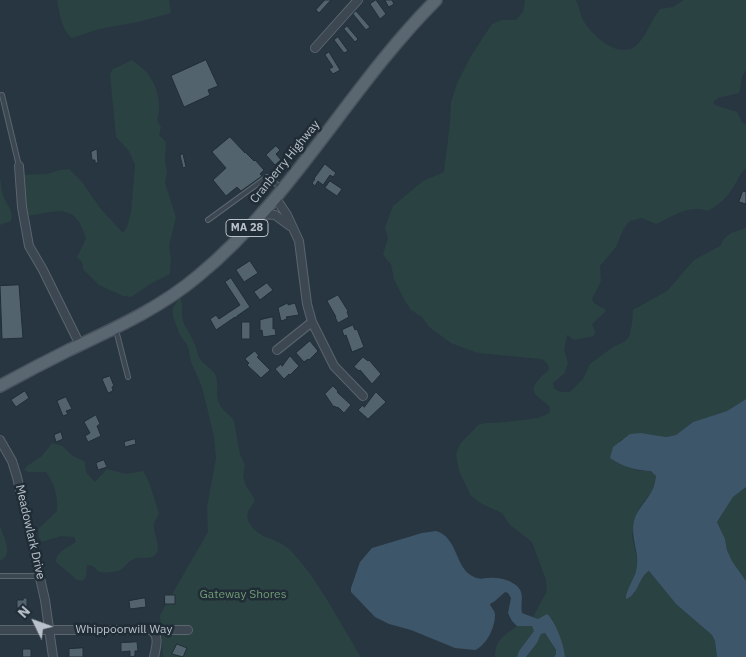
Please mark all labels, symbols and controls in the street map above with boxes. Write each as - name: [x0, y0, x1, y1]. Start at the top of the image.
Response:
- street label: Cranberry Highway: [247, 118, 323, 206]
- road number: MA 28: [226, 220, 268, 237]
- street label: Meadowlark Drive: [12, 483, 48, 581]
- park label: Gateway Shores: [200, 588, 286, 602]
- north arrow: [10, 597, 60, 647]
- text: N: [14, 602, 34, 622]
- street label: Whippoorwill Way: [76, 623, 172, 637]

